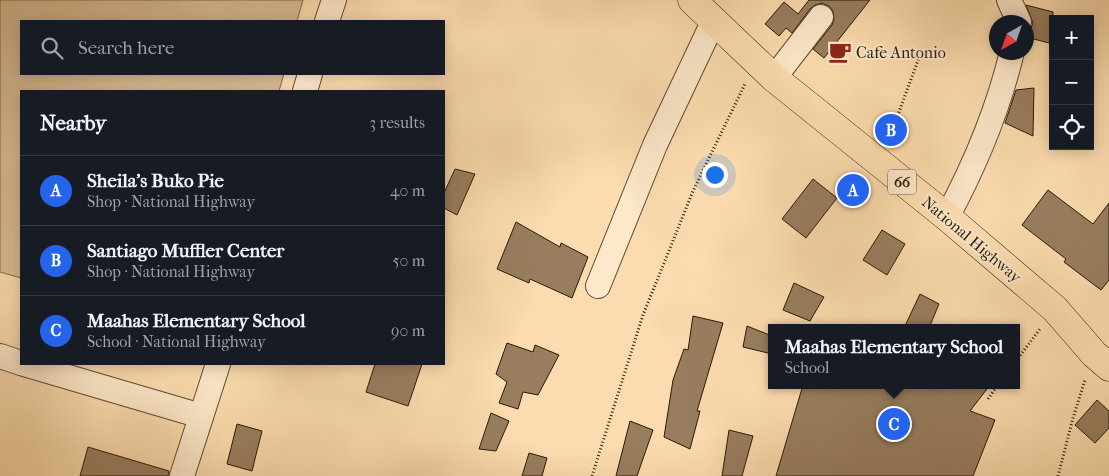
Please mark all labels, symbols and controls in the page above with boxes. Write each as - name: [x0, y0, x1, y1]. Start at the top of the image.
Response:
- north arrow: [989, 15, 1034, 60]
- map controls: [1049, 15, 1094, 150]
- button: +: [1049, 15, 1094, 60]
- search box: [20, 20, 445, 75]
- icon: search: [38, 34, 66, 62]
- text: Search here: [78, 37, 174, 59]
- cafe icon: Cafe Antonio: [827, 39, 853, 65]
- place label: Cafe Antonio: [856, 43, 946, 62]
- button: −: [1049, 60, 1094, 105]
- button: locate: [1049, 105, 1094, 150]
- text: Nearby: [40, 111, 106, 135]
- pin: B: [875, 111, 907, 149]
- text: 3 results: [369, 113, 425, 132]
- your location: [702, 162, 728, 188]
- text: Sheila's Buko Pie: [87, 170, 224, 192]
- road number: 66: [888, 170, 916, 194]
- pin: A: [837, 171, 869, 209]
- text: A: [51, 181, 61, 200]
- text: 40 m: [390, 181, 425, 200]
- text: Shop · National Highway: [87, 192, 255, 211]
- street label: National Highway: [918, 192, 1026, 287]
- text: Santiago Muffler Center: [87, 240, 284, 262]
- text: B: [51, 251, 61, 270]
- text: 50 m: [393, 251, 425, 270]
- text: Shop · National Highway: [87, 262, 255, 281]
- text: Maahas Elementary School: [87, 310, 306, 332]
- text: C: [51, 321, 61, 340]
- text: 90 m: [391, 321, 425, 340]
- popup: [768, 324, 1020, 389]
- text: School · National Highway: [87, 332, 266, 351]
- text: Maahas Elementary School: [785, 336, 1003, 358]
- text: School: [785, 358, 829, 377]
- pin: C: [878, 405, 910, 443]

